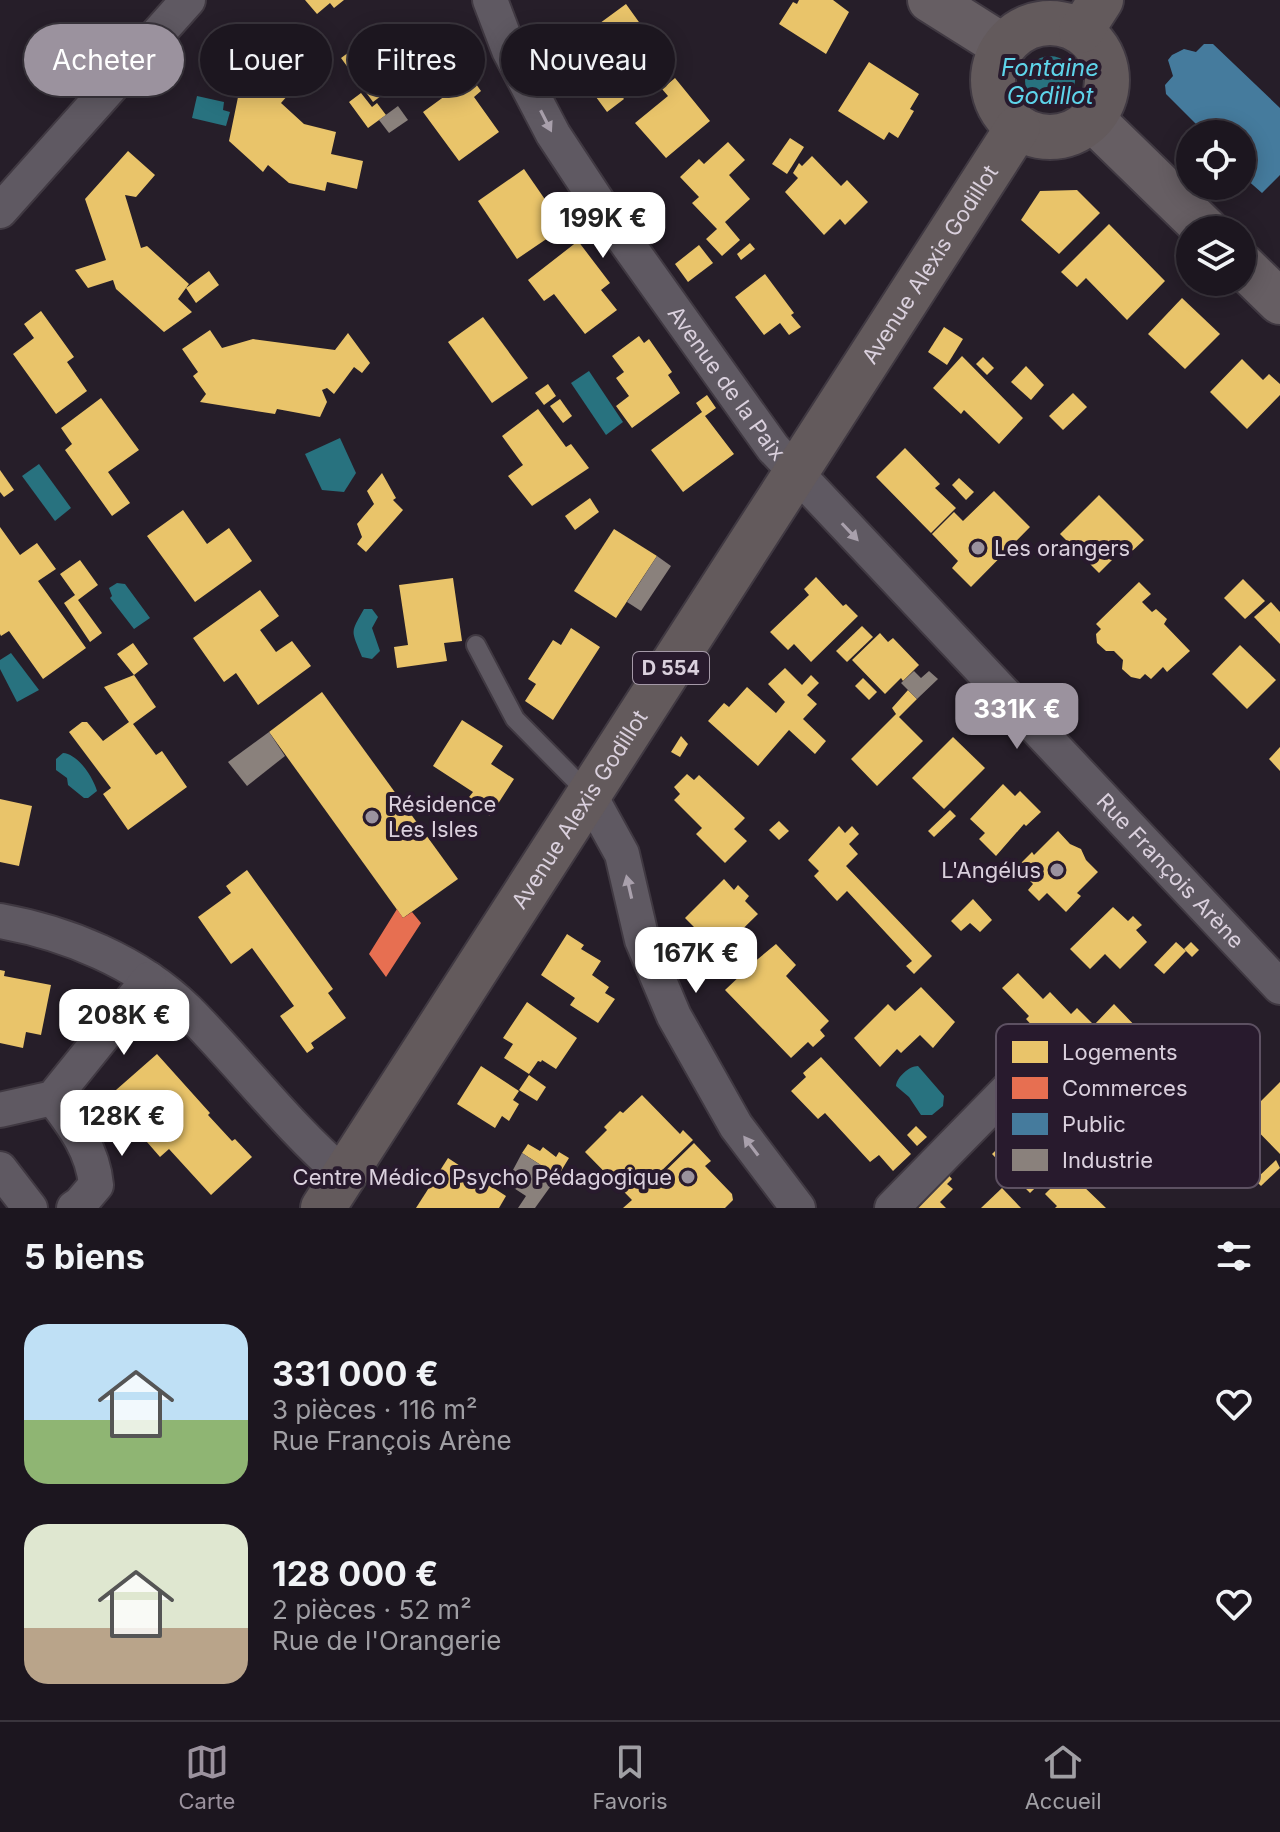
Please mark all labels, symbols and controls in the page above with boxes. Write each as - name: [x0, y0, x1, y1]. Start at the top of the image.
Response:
- chip: Acheter: [24, 24, 184, 96]
- chip: Louer: [200, 24, 332, 96]
- chip: Filtres: [348, 24, 485, 96]
- chip: Nouveau: [501, 24, 675, 96]
- water label: Fontaine Godillot: [1001, 53, 1099, 110]
- one-way arrow: [540, 110, 553, 133]
- map controls: [1176, 120, 1256, 296]
- button: locate: [1176, 120, 1256, 200]
- street label: Avenue Alexis Godillot: [856, 160, 1003, 368]
- pin: 199K €: [538, 192, 668, 260]
- text: 199K €: [559, 202, 647, 233]
- button: layers: [1176, 216, 1256, 296]
- street label: Avenue de la Paix: [663, 301, 791, 466]
- one-way arrow: [840, 522, 858, 541]
- place label: Les orangers: [994, 535, 1130, 561]
- marker: Les orangers: [969, 539, 987, 557]
- road number: D 554: [633, 652, 709, 684]
- pin: 331K €: [952, 683, 1082, 751]
- text: 331K €: [973, 693, 1061, 724]
- street label: Avenue Alexis Godillot: [506, 705, 653, 913]
- street label: Rue François Arène: [1092, 788, 1250, 953]
- place label: Résidence Les Isles: [388, 791, 496, 842]
- marker: Résidence Les Isles: [363, 808, 381, 826]
- place label: L'Angélus: [941, 857, 1041, 883]
- marker: L'Angélus: [1048, 861, 1066, 879]
- one-way arrow: [623, 875, 635, 900]
- pin: 167K €: [631, 927, 761, 995]
- text: 167K €: [653, 937, 739, 968]
- pin: 208K €: [59, 989, 189, 1057]
- text: 208K €: [77, 999, 171, 1030]
- legend: [996, 1024, 1260, 1188]
- text: Logements: [1062, 1039, 1178, 1065]
- text: Commerces: [1062, 1075, 1188, 1101]
- pin: 128K €: [57, 1090, 187, 1158]
- text: 128K €: [78, 1100, 166, 1131]
- text: Public: [1062, 1111, 1126, 1137]
- one-way arrow: [744, 1136, 760, 1156]
- text: Industrie: [1062, 1147, 1153, 1173]
- place label: Centre Médico Psycho Pédagogique: [293, 1164, 672, 1190]
- marker: Centre Médico Psycho Pédagogique: [679, 1168, 697, 1186]
- icon: filters: [1212, 1234, 1256, 1278]
- text: 5 biens: [24, 1236, 145, 1277]
- text: 331 000 €: [272, 1353, 439, 1394]
- icon: home: [88, 1356, 184, 1452]
- icon: heart: [1212, 1382, 1256, 1426]
- text: 3 pièces · 116 m²: [272, 1394, 477, 1425]
- text: Rue François Arène: [272, 1425, 512, 1456]
- text: 128 000 €: [272, 1553, 438, 1594]
- icon: home: [88, 1556, 184, 1652]
- icon: heart: [1212, 1582, 1256, 1626]
- text: 2 pièces · 52 m²: [272, 1594, 472, 1625]
- text: Rue de l'Orangerie: [272, 1625, 501, 1656]
- tab: Carte: [179, 1740, 235, 1814]
- tab: Favoris: [592, 1740, 668, 1814]
- tab: Accueil: [1025, 1740, 1101, 1814]

